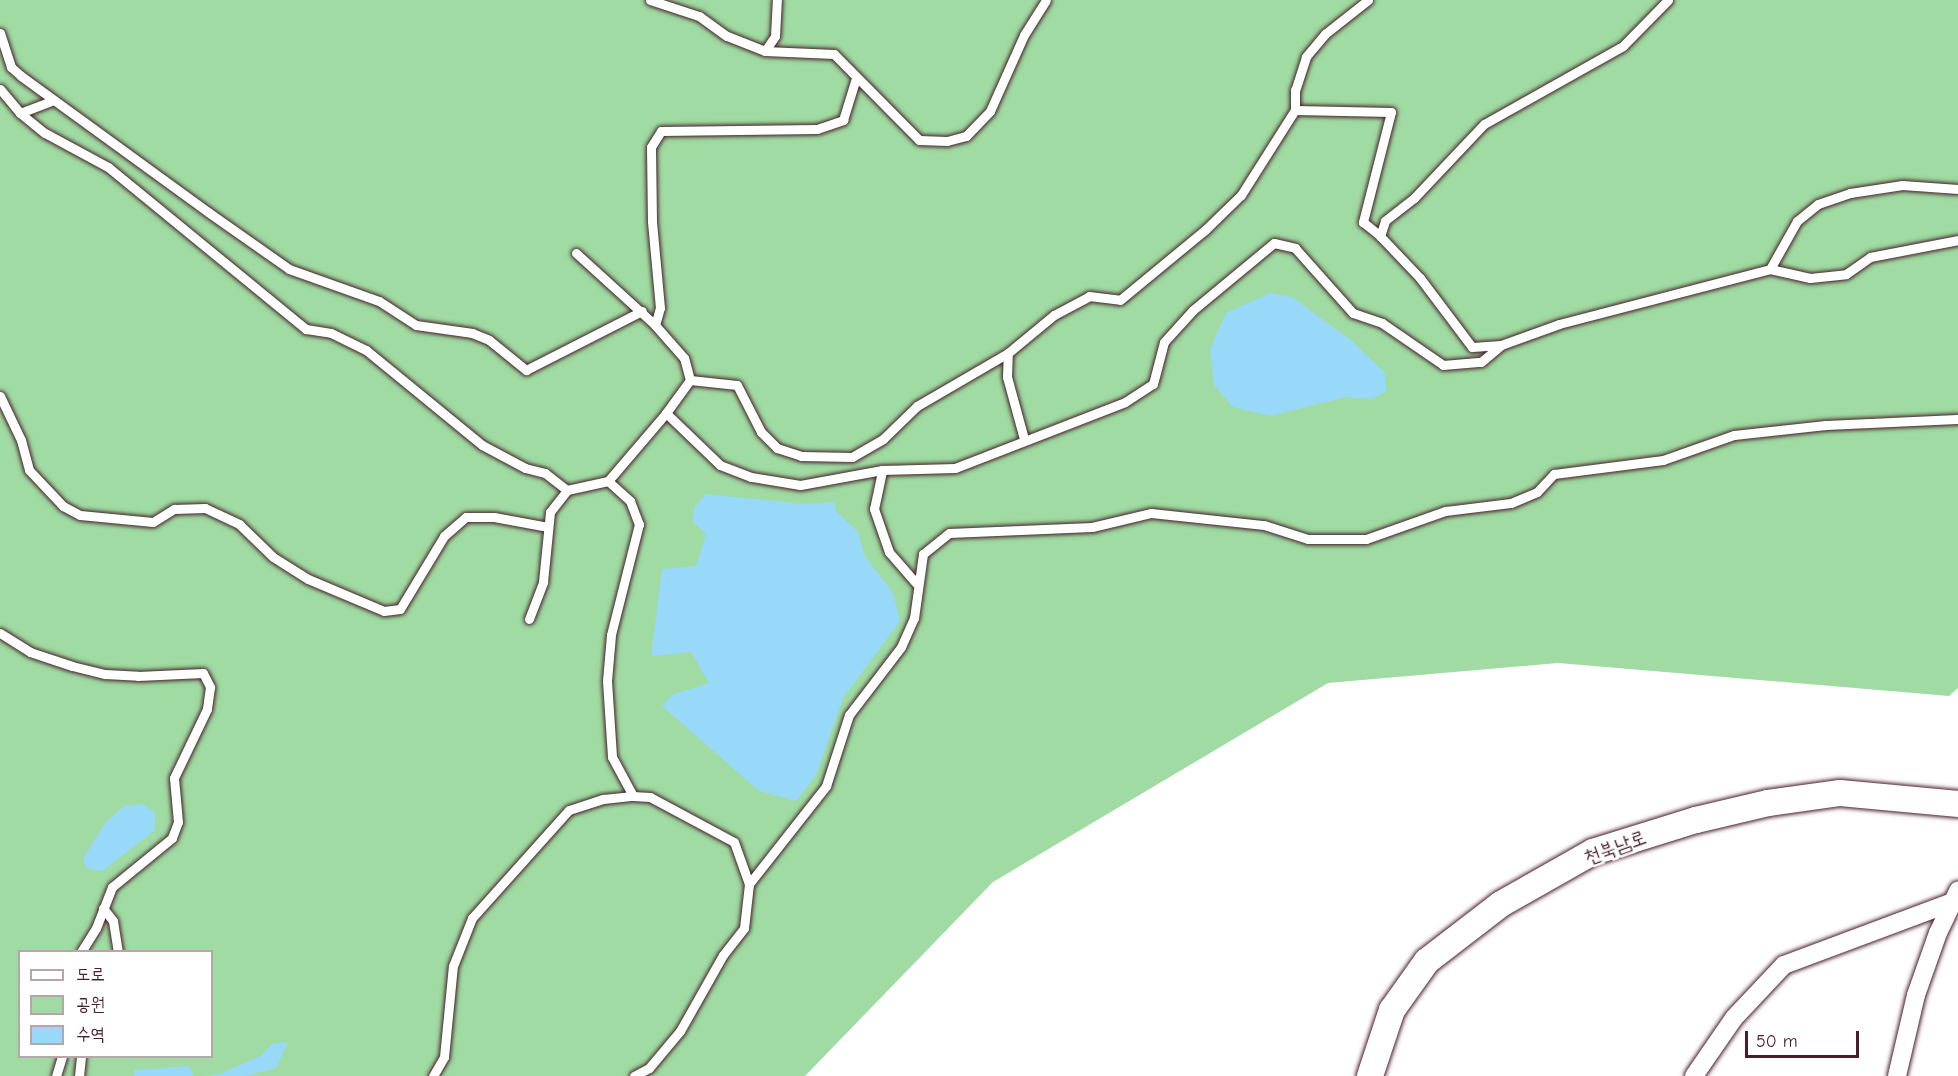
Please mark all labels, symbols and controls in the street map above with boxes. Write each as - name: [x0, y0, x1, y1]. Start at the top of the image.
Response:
- street label: 천북남로: [1581, 825, 1649, 869]
- legend: [18, 950, 213, 1058]
- text: 도로: [76, 964, 105, 985]
- text: 공원: [76, 994, 105, 1015]
- scale bar: [1748, 1019, 1862, 1057]
- text: 수역: [76, 1024, 105, 1045]
- text: 50 m: [1756, 1031, 1798, 1052]

